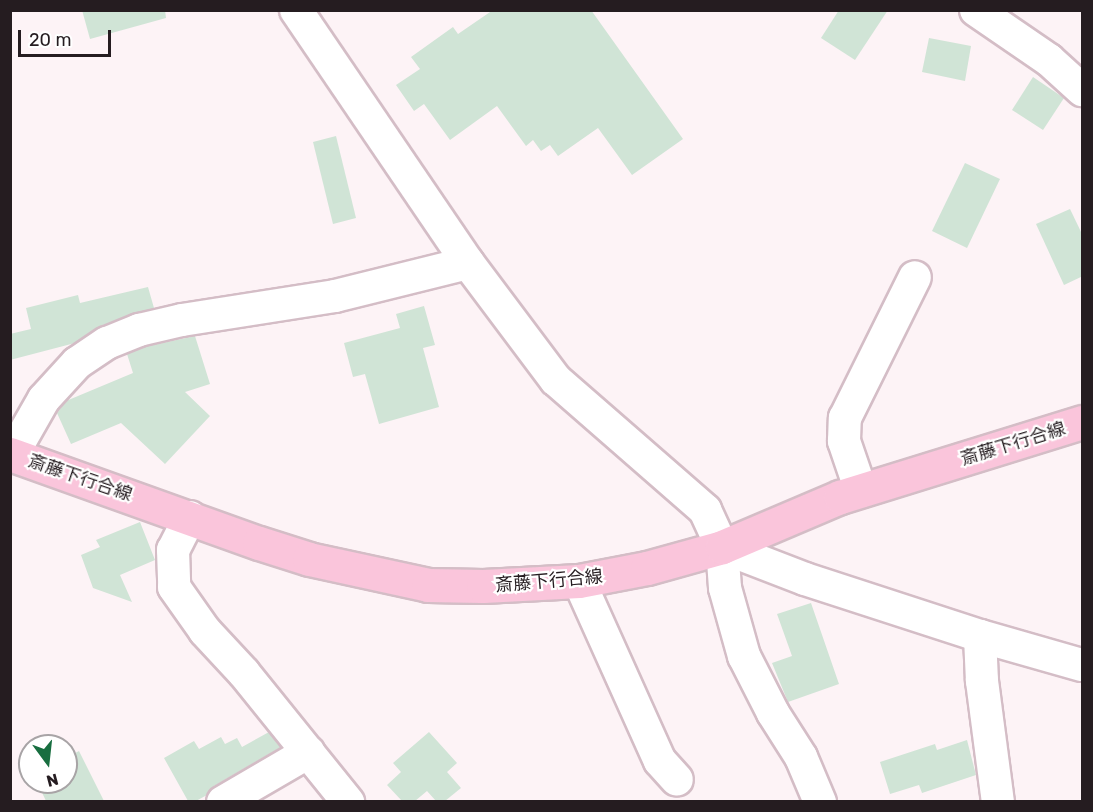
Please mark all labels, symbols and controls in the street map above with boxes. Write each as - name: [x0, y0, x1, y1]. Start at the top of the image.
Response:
- scale bar: [21, 18, 114, 56]
- text: 20 m: [29, 29, 71, 51]
- street label: 斎藤下行合線: [958, 418, 1068, 470]
- street label: 斎藤下行合線: [25, 450, 135, 506]
- street label: 斎藤下行合線: [494, 566, 604, 596]
- north arrow: [18, 734, 78, 794]
- text: N: [44, 769, 60, 791]

